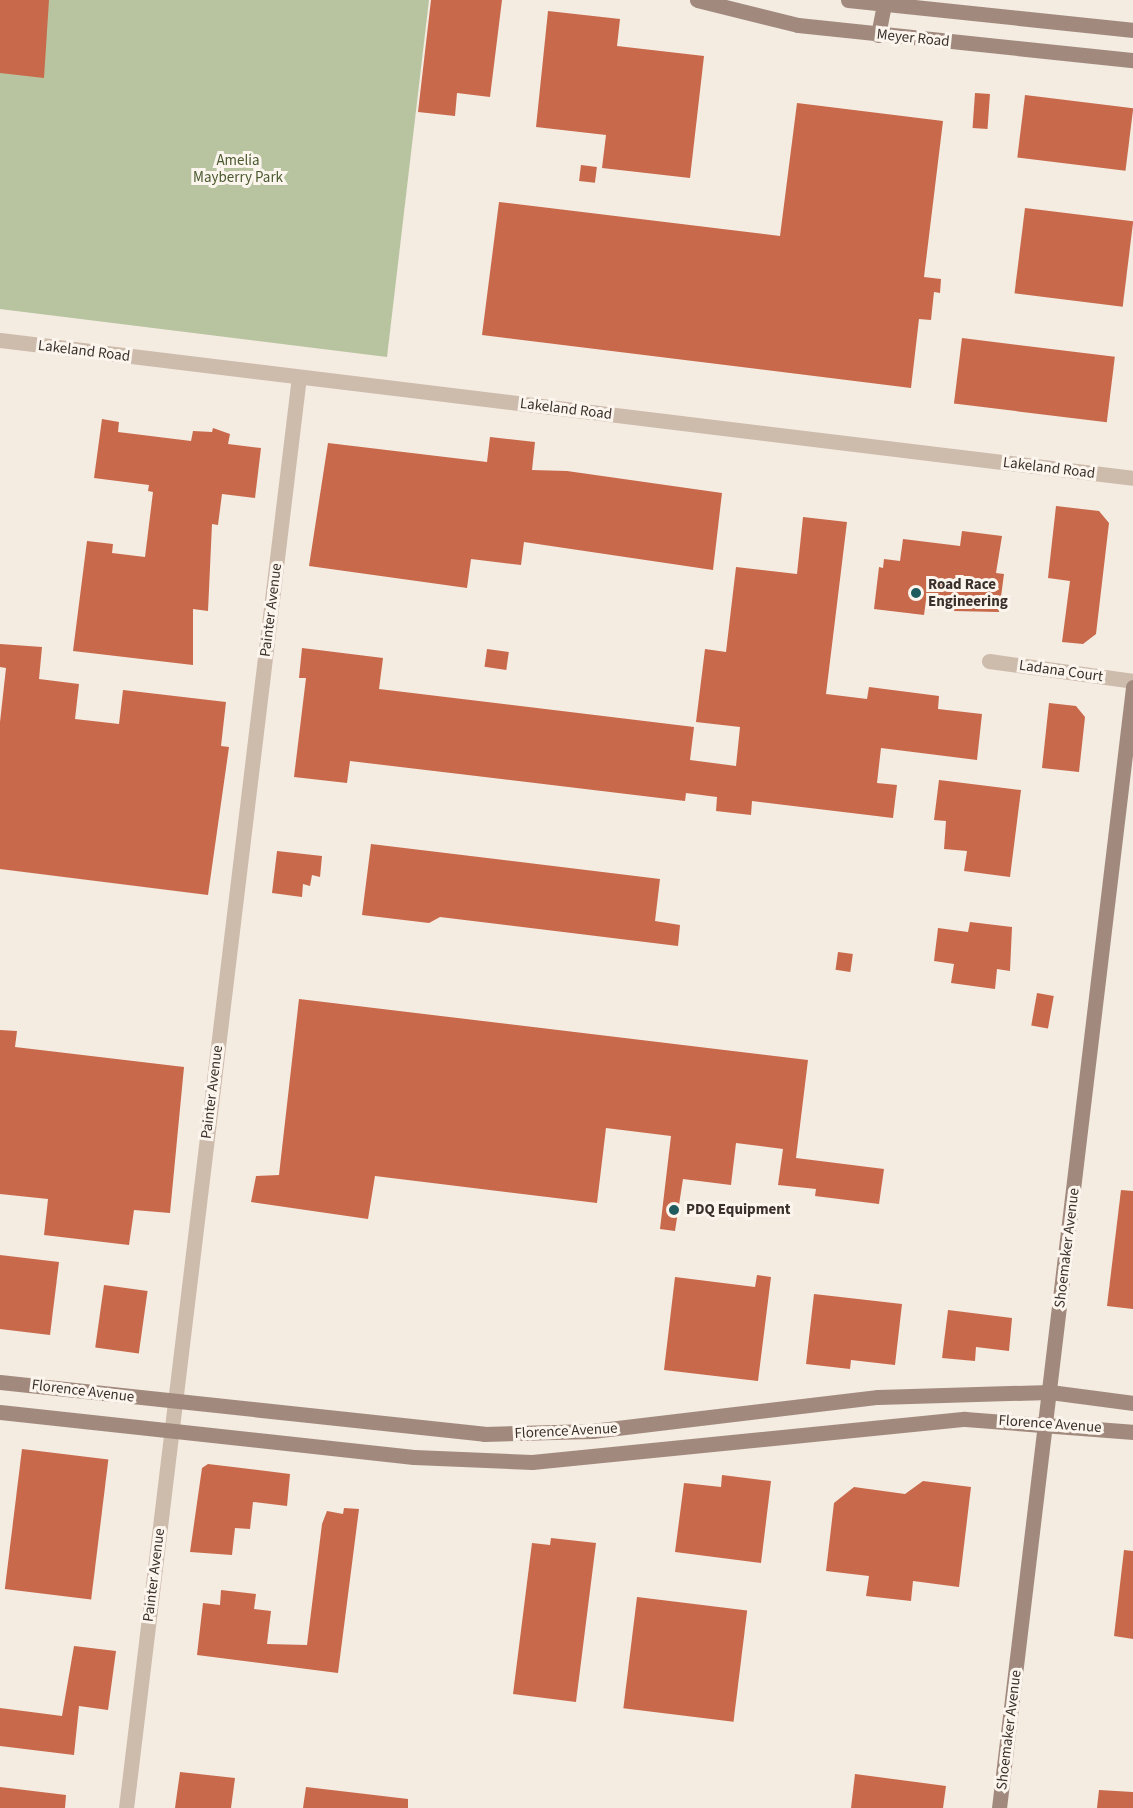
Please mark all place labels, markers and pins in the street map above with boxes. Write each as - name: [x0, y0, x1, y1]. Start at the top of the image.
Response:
- place label: Road Race Engineering: [928, 575, 1008, 610]
- marker: Road Race Engineering: [909, 586, 923, 600]
- place label: PDQ Equipment: [686, 1201, 791, 1219]
- marker: PDQ Equipment: [667, 1203, 681, 1217]

